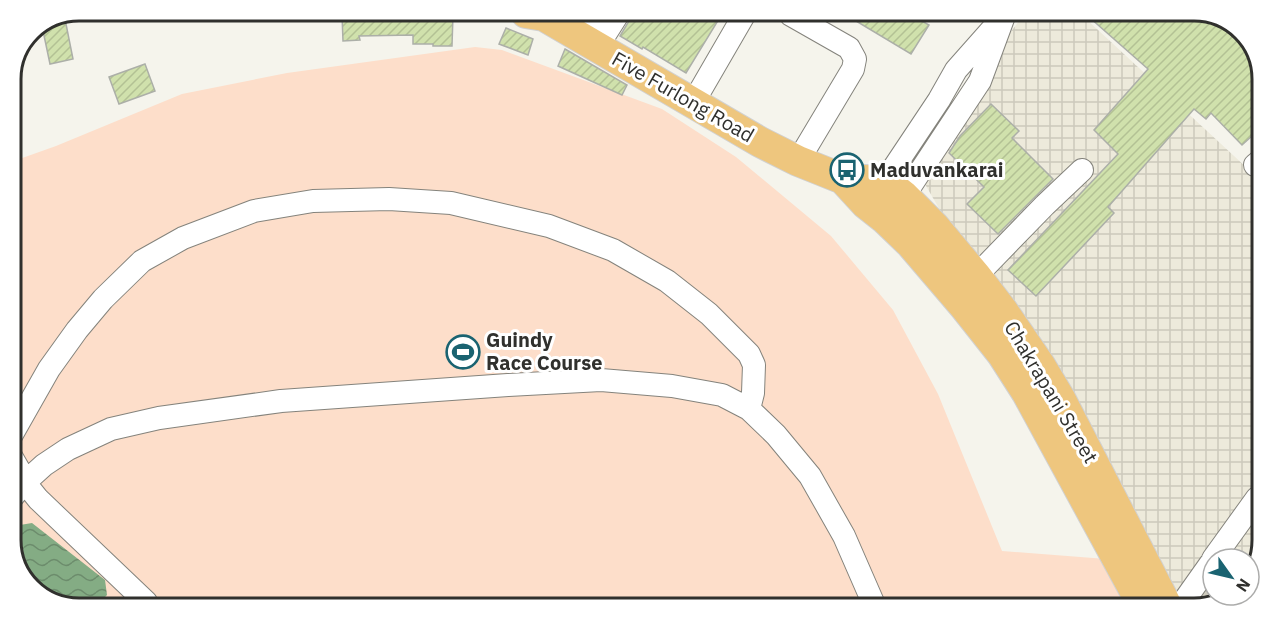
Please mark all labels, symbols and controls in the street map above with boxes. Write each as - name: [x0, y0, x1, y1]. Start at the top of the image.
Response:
- street label: Five Furlong Road: [607, 45, 759, 148]
- bus stop icon: Maduvankarai: [829, 152, 865, 188]
- place label: Maduvankarai: [870, 156, 1004, 183]
- street label: Chakrapani Street: [998, 316, 1105, 468]
- place label: Guindy Race Course: [486, 326, 602, 376]
- sports icon: Guindy Race Course: [445, 334, 481, 370]
- north arrow: [1201, 547, 1261, 607]
- text: N: [1232, 575, 1255, 596]

